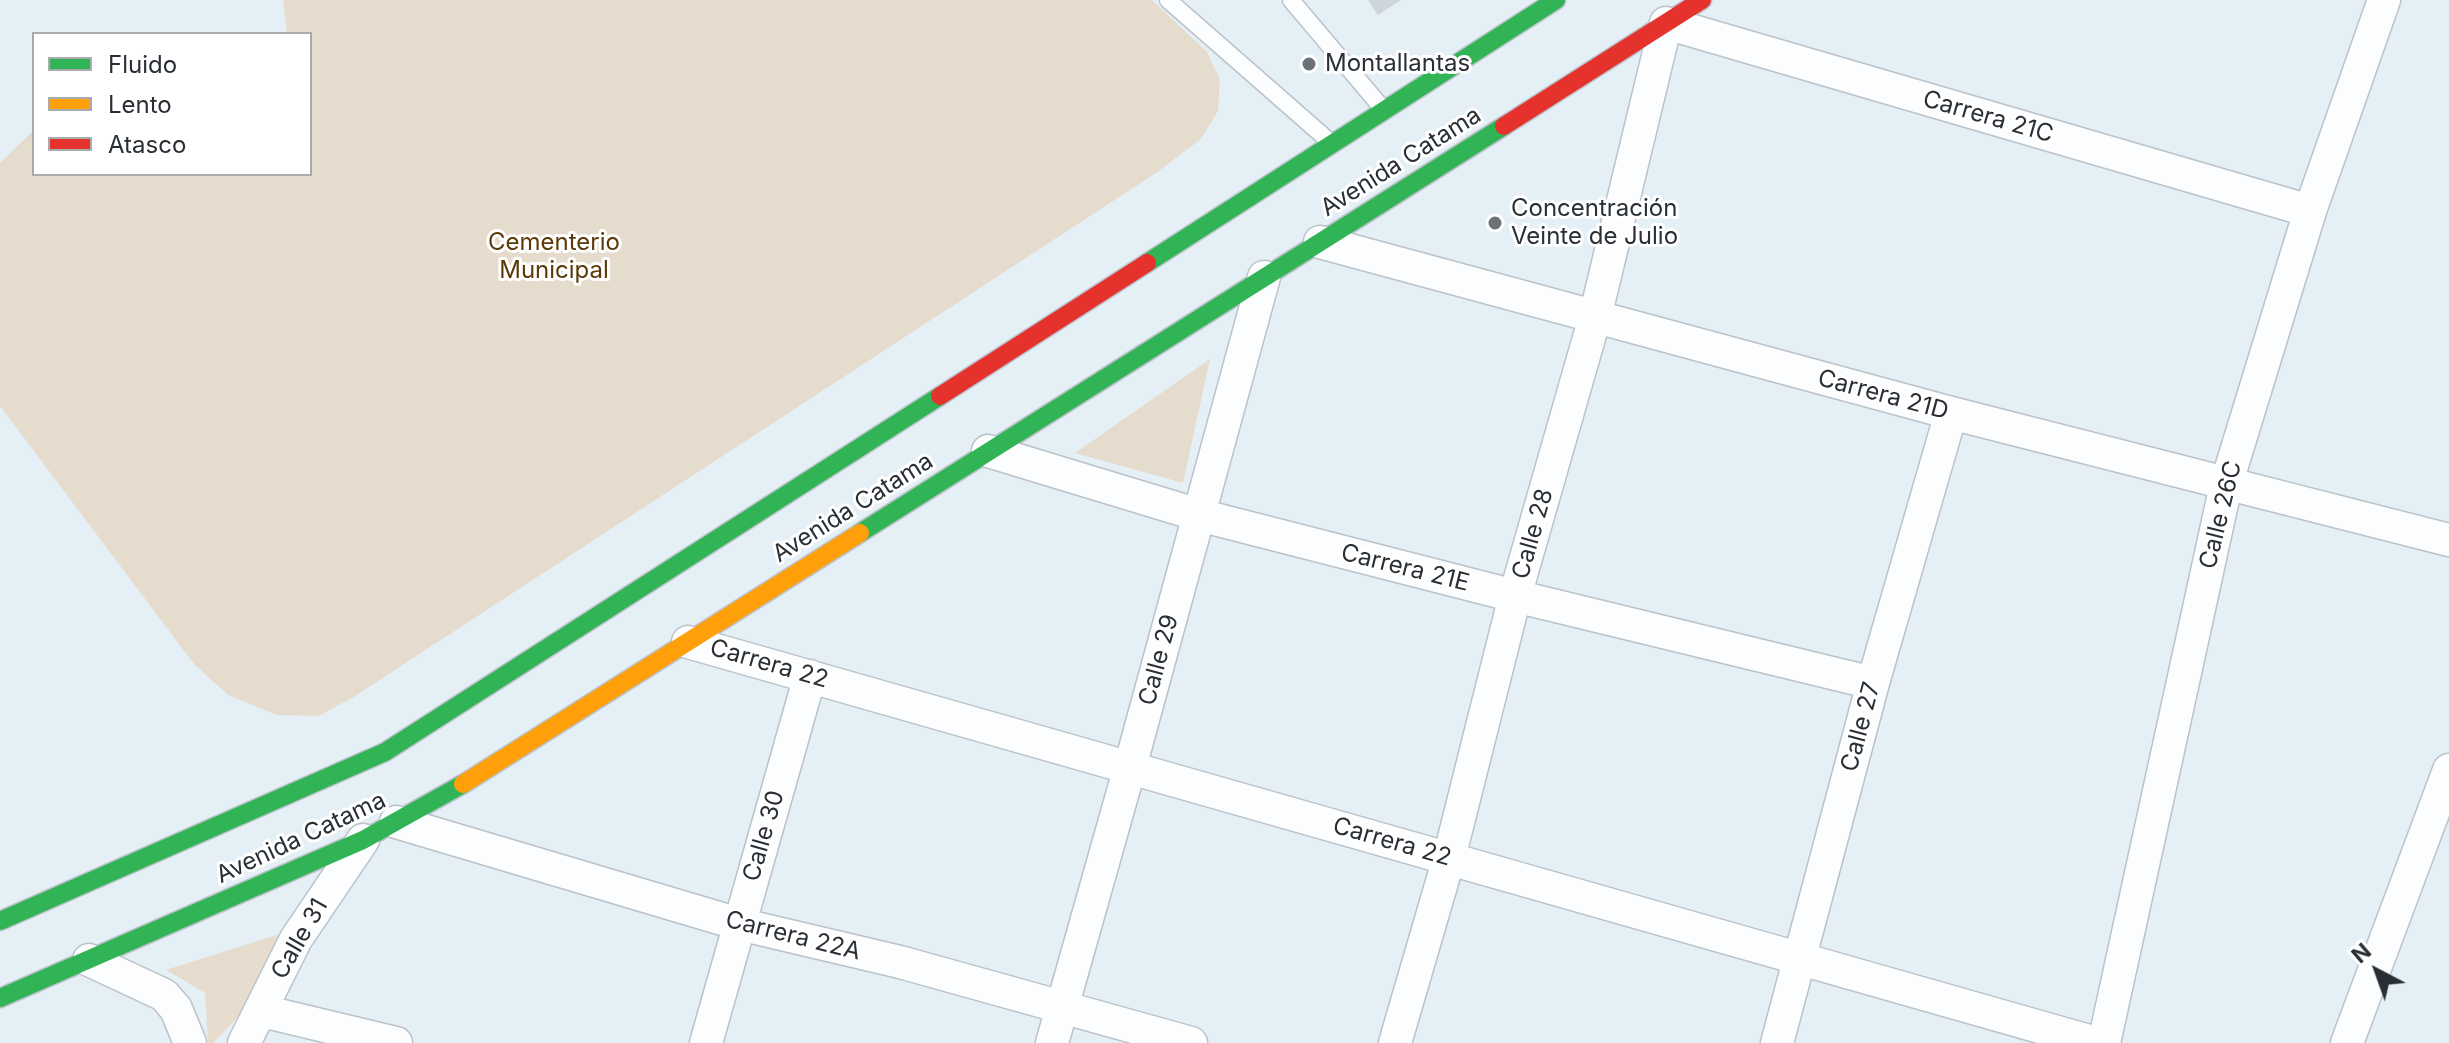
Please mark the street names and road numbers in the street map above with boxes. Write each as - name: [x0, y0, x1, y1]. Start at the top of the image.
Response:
- street label: Carrera 21C: [1920, 85, 2056, 149]
- street label: Avenida Catama: [1315, 101, 1487, 223]
- street label: Carrera 21D: [1815, 364, 1951, 426]
- street label: Avenida Catama: [767, 447, 939, 569]
- street label: Calle 26C: [2194, 458, 2248, 572]
- street label: Calle 28: [1506, 485, 1560, 583]
- street label: Carrera 21E: [1338, 538, 1472, 598]
- street label: Calle 29: [1133, 611, 1185, 709]
- street label: Carrera 22: [707, 633, 831, 695]
- street label: Calle 27: [1835, 679, 1887, 775]
- street label: Avenida Catama: [212, 786, 390, 890]
- street label: Calle 30: [737, 787, 791, 885]
- street label: Carrera 22: [1330, 811, 1454, 873]
- street label: Calle 31: [266, 894, 334, 984]
- street label: Carrera 22A: [722, 905, 864, 967]

